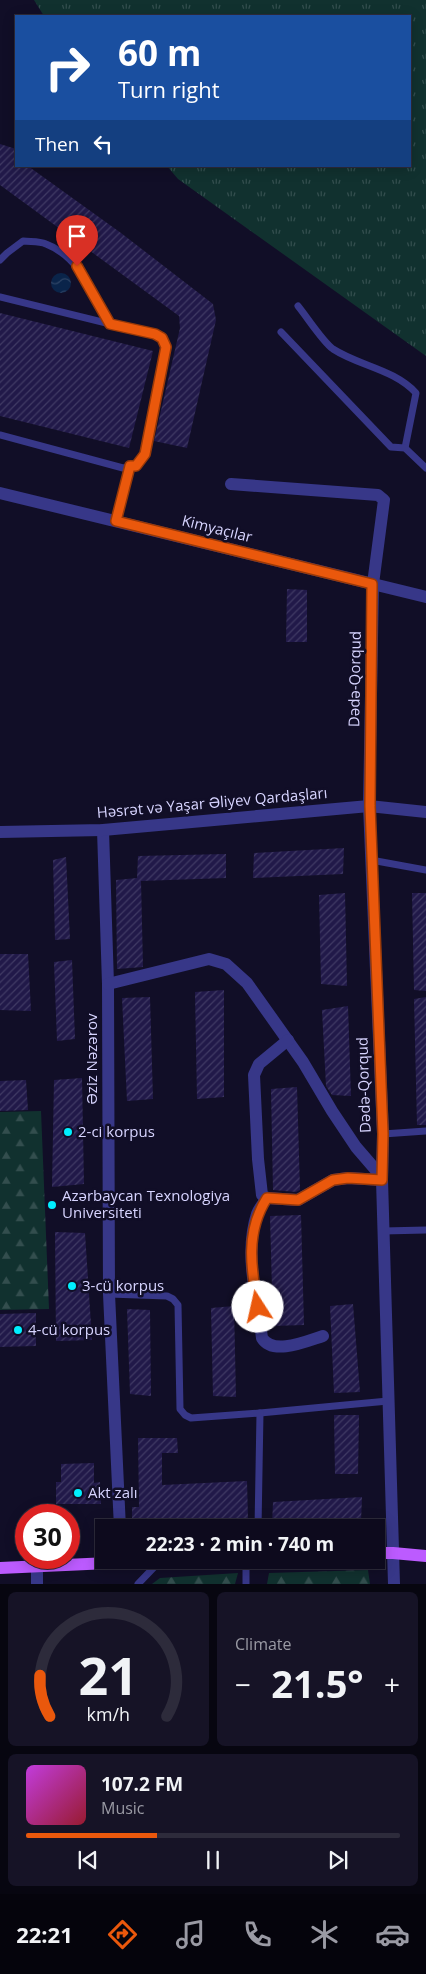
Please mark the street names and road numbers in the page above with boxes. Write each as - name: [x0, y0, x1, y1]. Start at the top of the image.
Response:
- street label: Kimyaçılar: [180, 510, 255, 546]
- street label: Dədə-Qorqud: [343, 631, 365, 727]
- street label: Həsrət və Yaşar Əliyev Qardaşları: [96, 782, 328, 822]
- street label: Əziz Nəzərov: [81, 1013, 101, 1104]
- street label: Dədə-Qorqud: [351, 1037, 375, 1133]

